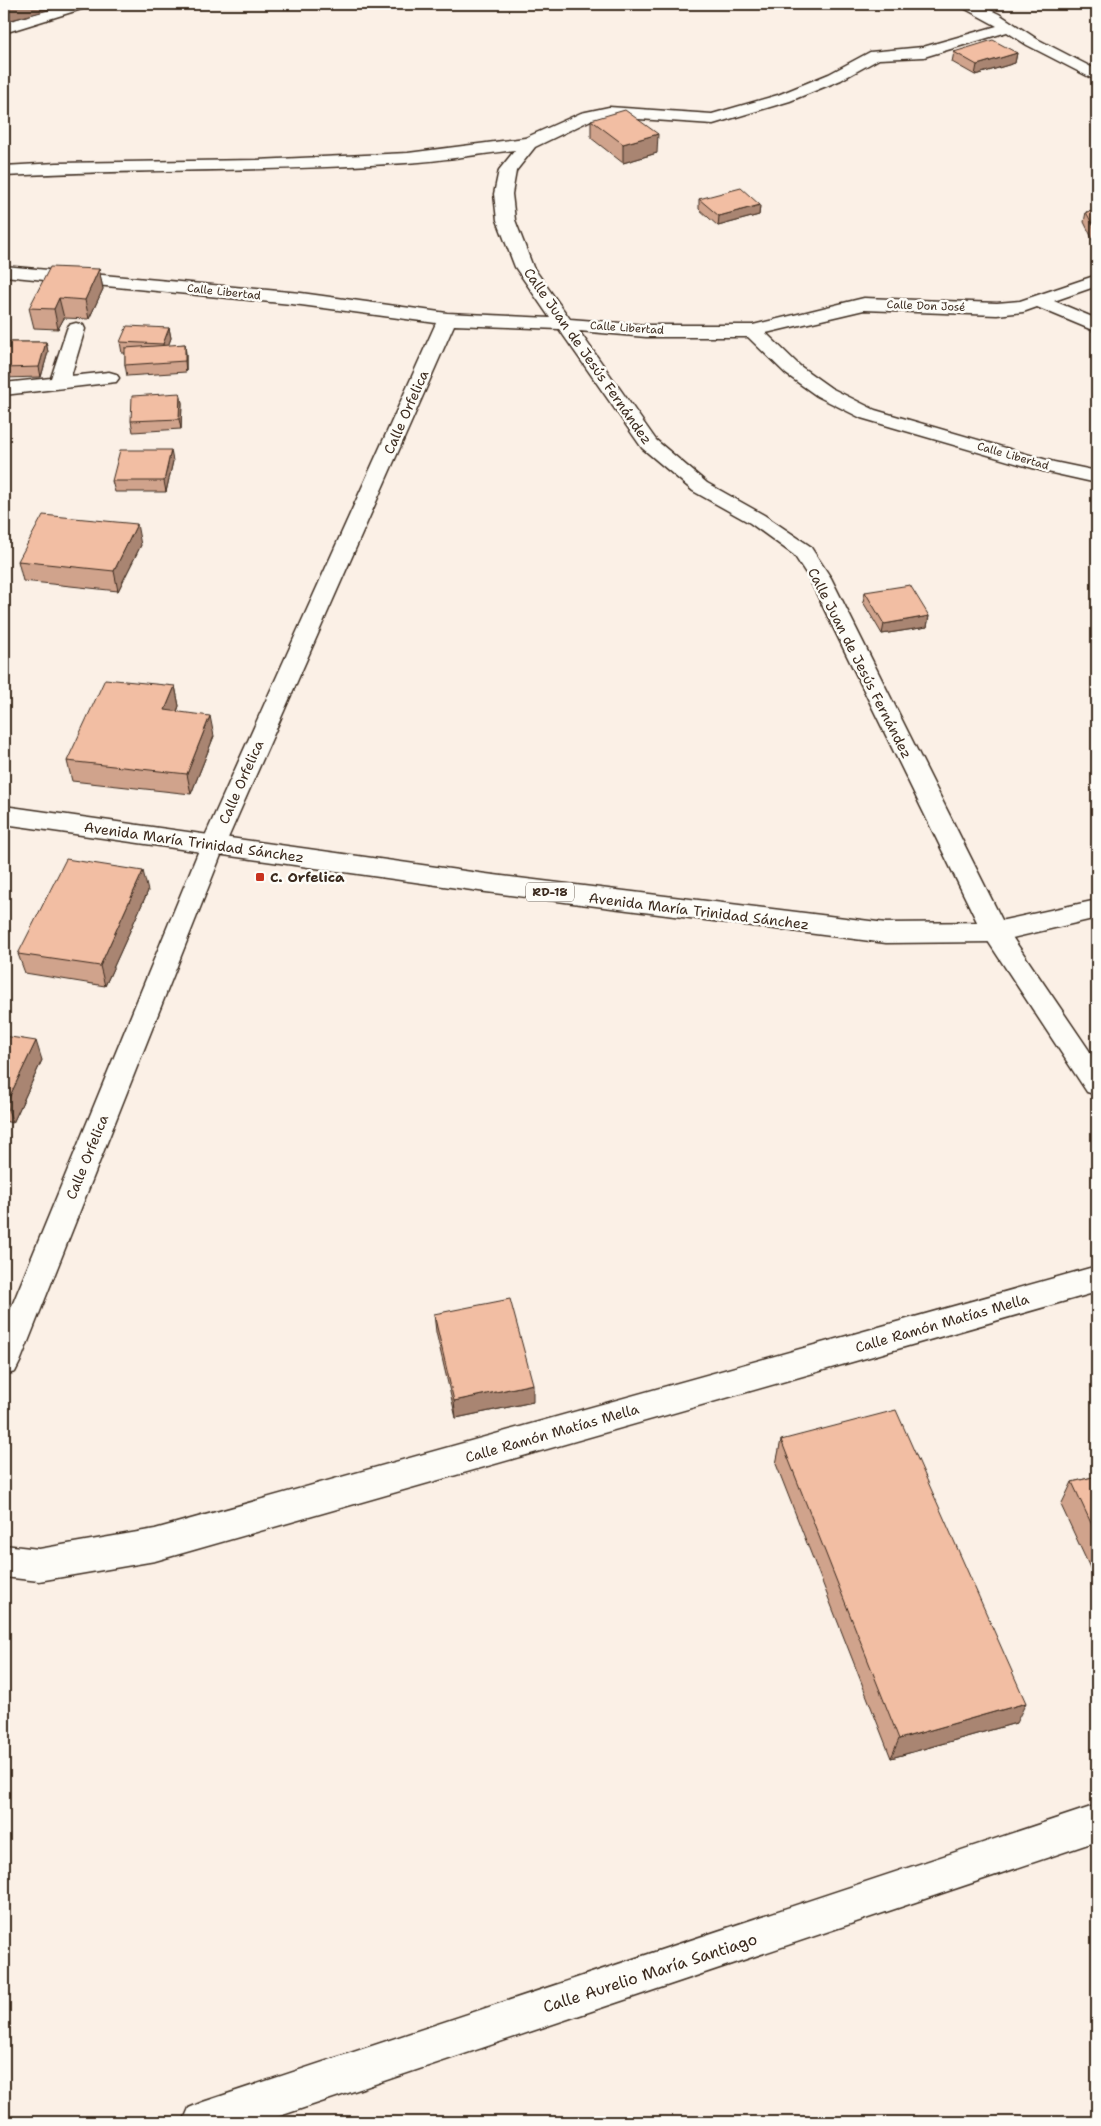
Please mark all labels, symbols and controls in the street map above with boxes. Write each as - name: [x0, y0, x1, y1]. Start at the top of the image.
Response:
- street label: Calle Juan de Jesús Fernández: [520, 264, 656, 448]
- street label: Calle Libertad: [186, 281, 262, 303]
- street label: Calle Don José: [886, 297, 966, 315]
- street label: Calle Libertad: [589, 318, 665, 338]
- street label: Calle Orfelica: [379, 367, 433, 457]
- street label: Calle Libertad: [975, 439, 1051, 473]
- street label: Calle Juan de Jesús Fernández: [804, 565, 916, 761]
- street label: Calle Orfelica: [214, 737, 268, 827]
- street label: Avenida María Trinidad Sánchez: [83, 818, 305, 866]
- place label: C. Orfelica: [270, 868, 345, 886]
- marker: C. Orfelica: [254, 871, 266, 883]
- road number: RD-18: [526, 882, 574, 902]
- street label: Avenida María Trinidad Sánchez: [588, 889, 810, 933]
- street label: Calle Orfelica: [62, 1112, 112, 1202]
- street label: Calle Ramón Matías Mella: [853, 1289, 1031, 1356]
- street label: Calle Ramón Matías Mella: [463, 1399, 641, 1466]
- street label: Calle Aurelio María Santiago: [540, 1928, 760, 2018]

